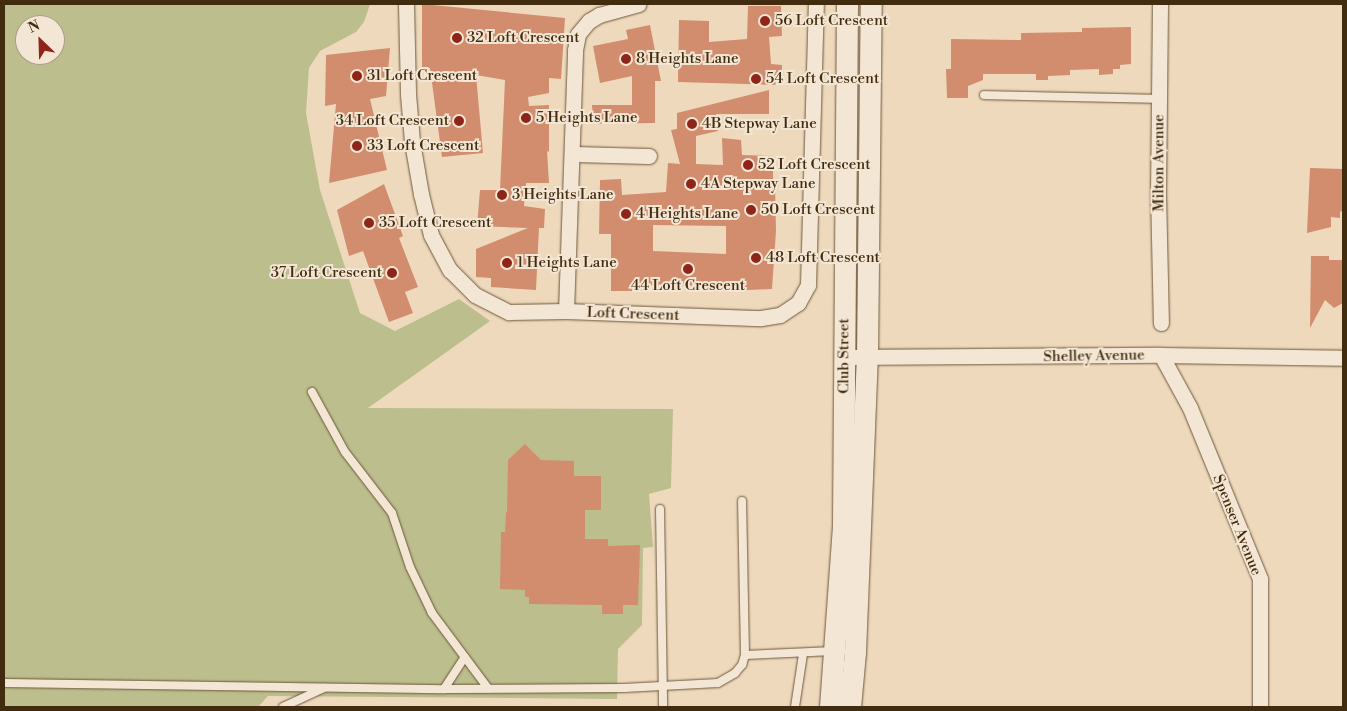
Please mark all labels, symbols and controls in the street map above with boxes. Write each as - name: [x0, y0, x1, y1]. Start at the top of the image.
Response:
- place label: 56 Loft Crescent: [775, 12, 888, 30]
- north arrow: [15, 15, 65, 65]
- marker: 56 Loft Crescent: [759, 15, 771, 27]
- text: N: [26, 17, 43, 38]
- place label: 32 Loft Crescent: [467, 29, 580, 47]
- marker: 32 Loft Crescent: [451, 32, 463, 44]
- place label: 8 Heights Lane: [636, 50, 739, 68]
- marker: 8 Heights Lane: [620, 53, 632, 65]
- place label: 31 Loft Crescent: [367, 67, 477, 85]
- marker: 31 Loft Crescent: [351, 70, 363, 82]
- place label: 54 Loft Crescent: [766, 70, 879, 88]
- marker: 54 Loft Crescent: [750, 73, 762, 85]
- place label: 5 Heights Lane: [536, 109, 638, 127]
- place label: 34 Loft Crescent: [336, 112, 449, 130]
- marker: 5 Heights Lane: [520, 112, 532, 124]
- street label: Milton Avenue: [1150, 114, 1168, 212]
- marker: 34 Loft Crescent: [453, 115, 465, 127]
- place label: 4B Stepway Lane: [702, 115, 817, 133]
- marker: 4B Stepway Lane: [686, 118, 698, 130]
- place label: 33 Loft Crescent: [367, 137, 479, 155]
- marker: 33 Loft Crescent: [351, 140, 363, 152]
- place label: 52 Loft Crescent: [758, 156, 871, 174]
- marker: 52 Loft Crescent: [742, 159, 754, 171]
- place label: 4A Stepway Lane: [701, 175, 816, 193]
- marker: 4A Stepway Lane: [685, 178, 697, 190]
- place label: 3 Heights Lane: [512, 186, 614, 204]
- marker: 3 Heights Lane: [496, 189, 508, 201]
- place label: 50 Loft Crescent: [761, 201, 875, 219]
- marker: 50 Loft Crescent: [745, 204, 757, 216]
- place label: 4 Heights Lane: [636, 205, 738, 223]
- marker: 4 Heights Lane: [620, 208, 632, 220]
- place label: 35 Loft Crescent: [379, 214, 491, 232]
- marker: 35 Loft Crescent: [363, 217, 375, 229]
- place label: 48 Loft Crescent: [766, 249, 880, 267]
- marker: 48 Loft Crescent: [750, 252, 762, 264]
- place label: 1 Heights Lane: [517, 254, 617, 272]
- marker: 1 Heights Lane: [501, 257, 513, 269]
- marker: 44 Loft Crescent: [682, 263, 694, 275]
- place label: 37 Loft Crescent: [271, 264, 382, 282]
- marker: 37 Loft Crescent: [386, 267, 398, 279]
- place label: 44 Loft Crescent: [631, 277, 745, 295]
- street label: Loft Crescent: [586, 303, 680, 325]
- street label: Club Street: [835, 318, 853, 394]
- street label: Shelley Avenue: [1043, 346, 1145, 366]
- street label: Spenser Avenue: [1209, 472, 1265, 578]

